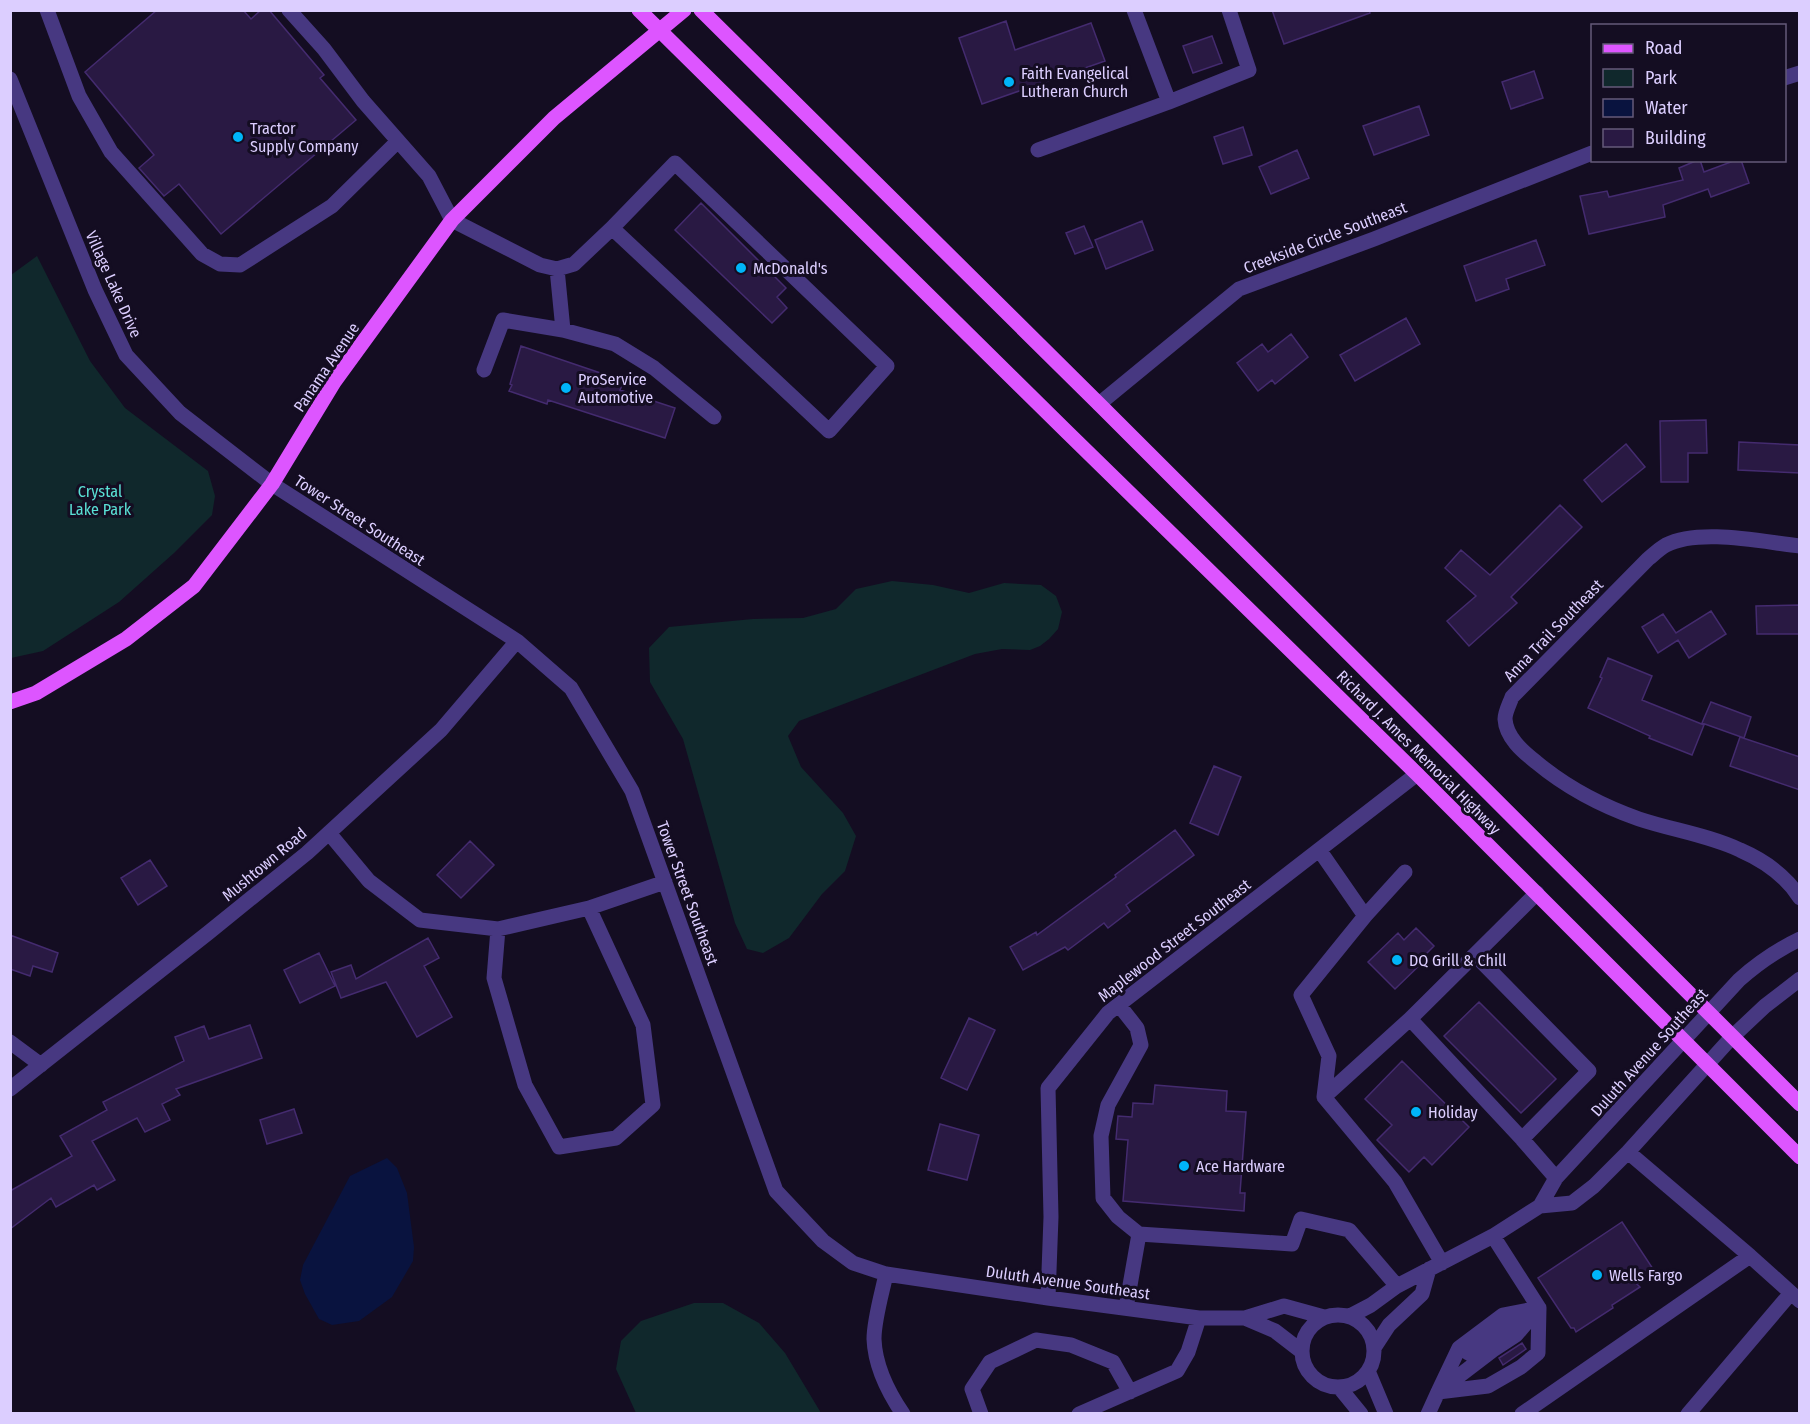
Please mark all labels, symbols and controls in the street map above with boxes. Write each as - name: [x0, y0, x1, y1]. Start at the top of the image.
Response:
- legend: [1591, 24, 1786, 162]
- text: Road: [1645, 37, 1682, 59]
- place label: Faith Evangelical Lutheran Church: [1021, 64, 1129, 101]
- text: Park: [1645, 67, 1678, 89]
- marker: Faith Evangelical Lutheran Church: [1002, 75, 1016, 89]
- text: Water: [1645, 97, 1688, 119]
- place label: Tractor Supply Company: [250, 119, 359, 156]
- text: Building: [1645, 127, 1706, 149]
- marker: Tractor Supply Company: [231, 130, 245, 144]
- street label: Creekside Circle Southeast: [1241, 197, 1410, 277]
- street label: Village Lake Drive: [82, 228, 146, 341]
- place label: McDonald's: [753, 259, 828, 278]
- marker: McDonald's: [734, 261, 748, 275]
- street label: Panama Avenue: [290, 319, 363, 416]
- place label: ProService Automotive: [578, 370, 653, 407]
- marker: ProService Automotive: [559, 381, 573, 395]
- street label: Tower Street Southeast: [291, 471, 429, 570]
- park label: Crystal Lake Park: [69, 482, 132, 519]
- street label: Anna Trail Southeast: [1500, 575, 1608, 685]
- street label: Richard J. Ames Memorial Highway: [1333, 666, 1505, 839]
- street label: Tower Street Southeast: [653, 819, 723, 968]
- street label: Mushtown Road: [218, 824, 310, 905]
- street label: Maplewood Street Southeast: [1094, 874, 1255, 1006]
- place label: DQ Grill & Chill: [1409, 951, 1506, 970]
- marker: DQ Grill & Chill: [1390, 953, 1404, 967]
- street label: Duluth Avenue Southeast: [1587, 984, 1712, 1120]
- place label: Holiday: [1428, 1103, 1479, 1122]
- marker: Holiday: [1409, 1105, 1423, 1119]
- place label: Ace Hardware: [1196, 1157, 1285, 1176]
- marker: Ace Hardware: [1177, 1159, 1191, 1173]
- street label: Duluth Avenue Southeast: [985, 1262, 1152, 1304]
- place label: Wells Fargo: [1609, 1266, 1683, 1285]
- marker: Wells Fargo: [1590, 1268, 1604, 1282]

